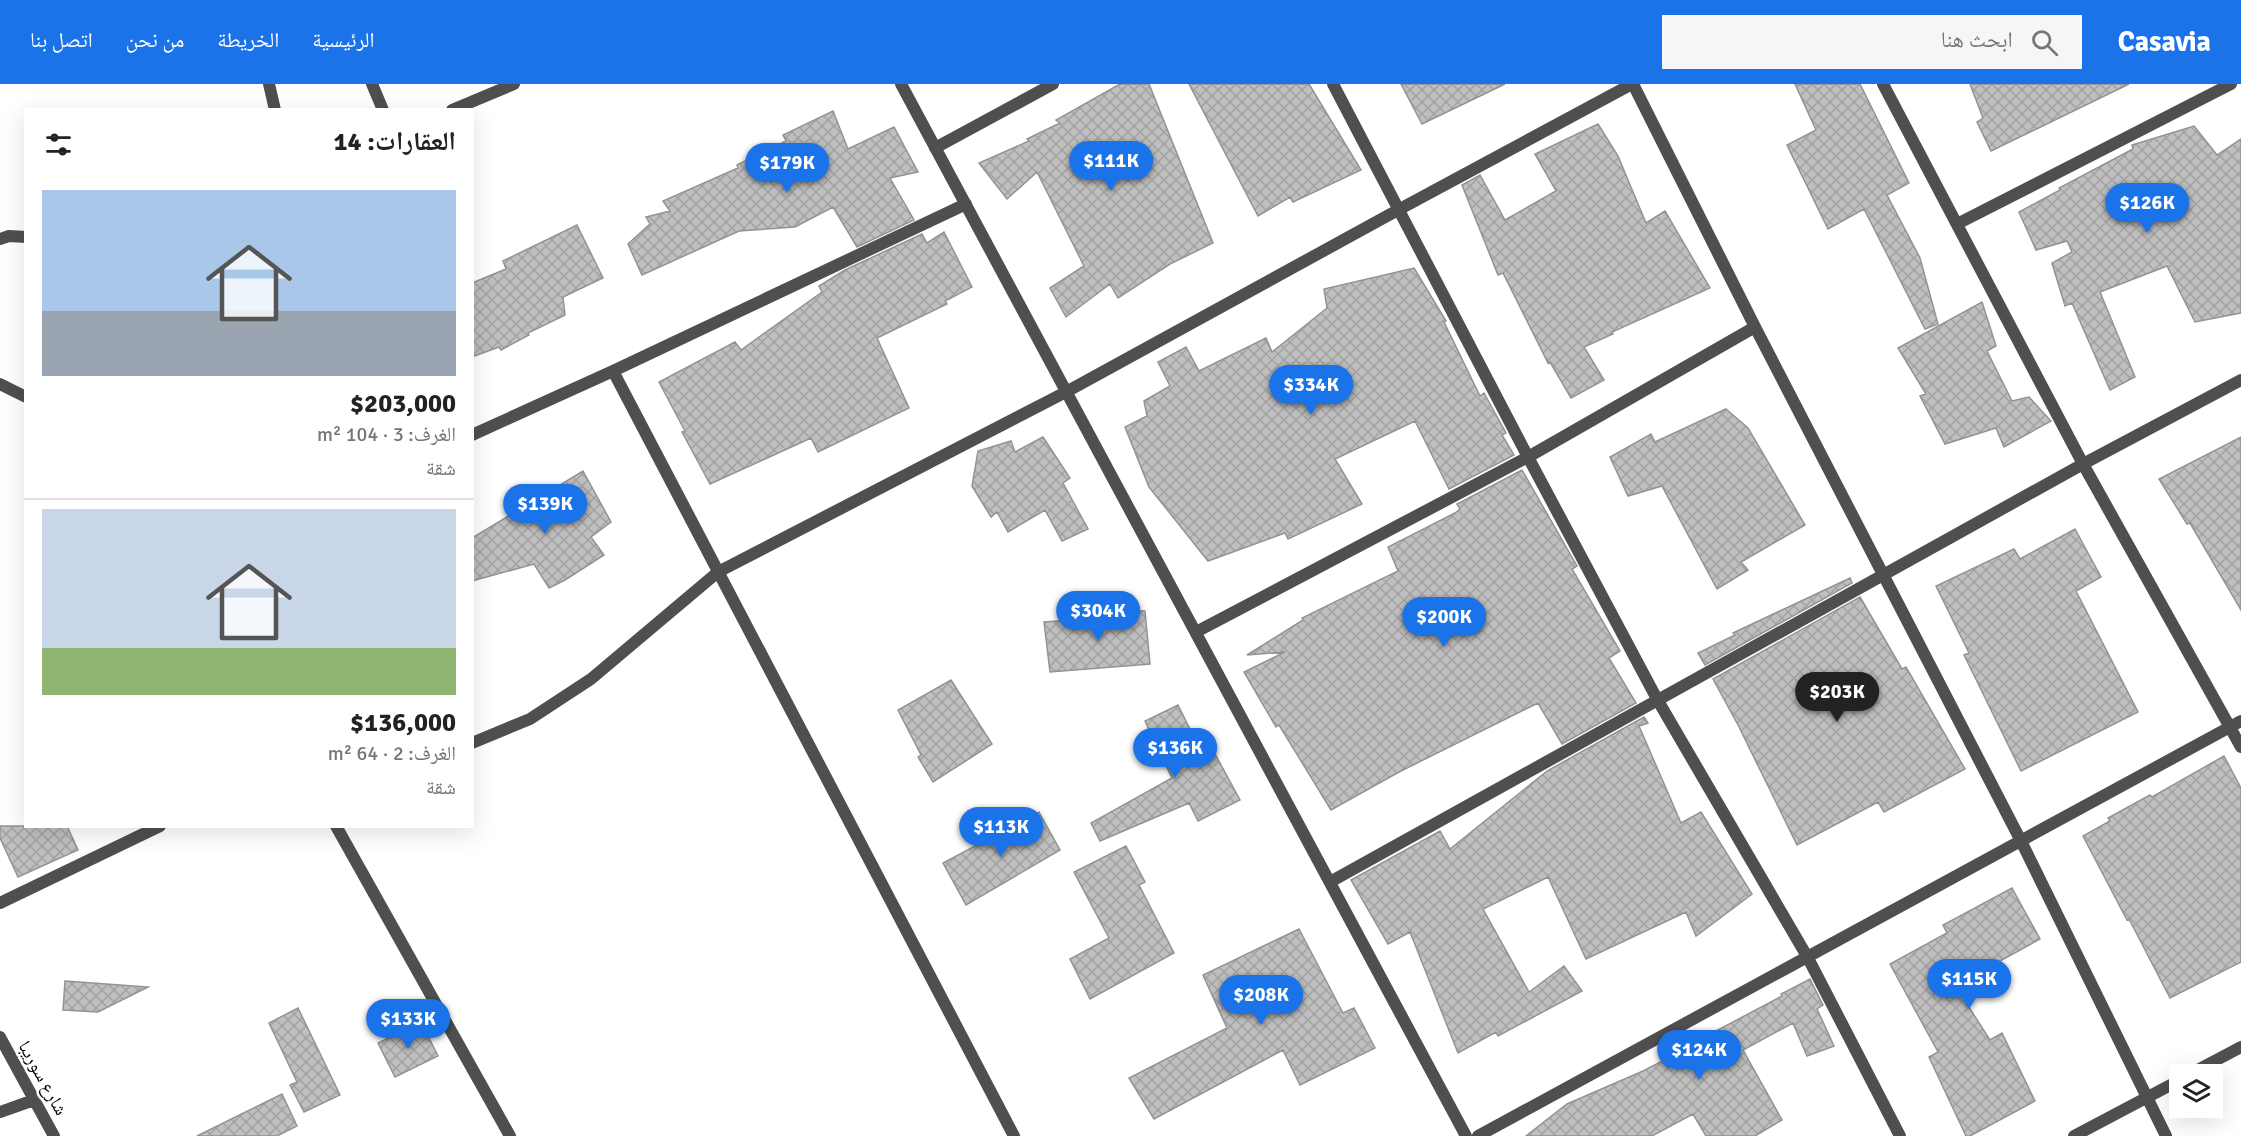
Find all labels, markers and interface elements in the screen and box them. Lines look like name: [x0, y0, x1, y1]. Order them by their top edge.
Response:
search box: [1662, 15, 2082, 69]
text: Casavia: [2118, 25, 2211, 59]
text: ابحث هنا: [1941, 26, 2013, 53]
icon: search: [2028, 26, 2061, 59]
text: اتصل بنا: [30, 27, 93, 53]
text: من نحن: [126, 27, 184, 53]
text: الخريطة: [217, 27, 279, 53]
text: الرئيسية: [312, 27, 374, 53]
text: العقارات: 14: [334, 126, 456, 158]
icon: filters: [42, 128, 75, 161]
pin: $111K: [1069, 141, 1153, 192]
pin: $179K: [745, 143, 829, 194]
text: $111K: [1083, 148, 1139, 173]
text: $179K: [759, 150, 815, 175]
pin: $126K: [2105, 183, 2189, 234]
text: $126K: [2119, 190, 2175, 215]
icon: home: [195, 229, 303, 337]
pin: $334K: [1269, 365, 1353, 416]
text: $334K: [1283, 372, 1339, 397]
text: $203,000: [350, 388, 456, 420]
text: الغرف: 3 · 104 m²: [317, 422, 456, 447]
text: شقة: [426, 456, 456, 481]
pin: $139K: [503, 484, 587, 535]
text: $139K: [517, 491, 573, 516]
icon: home: [195, 548, 303, 656]
pin: $304K: [1056, 591, 1140, 642]
pin: $200K: [1402, 597, 1486, 648]
text: $304K: [1070, 598, 1126, 623]
text: $200K: [1416, 604, 1472, 629]
pin: $203K: [1795, 672, 1879, 723]
text: $203K: [1809, 679, 1865, 704]
text: $136,000: [350, 707, 456, 739]
pin: $136K: [1133, 728, 1217, 779]
text: $136K: [1147, 735, 1203, 760]
text: الغرف: 2 · 64 m²: [328, 741, 456, 766]
text: شقة: [426, 775, 456, 800]
pin: $113K: [959, 807, 1043, 858]
text: $113K: [973, 814, 1029, 839]
pin: $115K: [1927, 959, 2011, 1010]
text: $115K: [1941, 966, 1997, 991]
pin: $208K: [1219, 975, 1303, 1026]
text: $208K: [1233, 982, 1289, 1007]
pin: $133K: [366, 999, 450, 1050]
text: $133K: [380, 1006, 436, 1031]
pin: $124K: [1657, 1030, 1741, 1081]
street label: شارع سوريبا: [14, 1037, 72, 1119]
text: $124K: [1671, 1037, 1727, 1062]
map controls: [2169, 1064, 2223, 1118]
button: layers: [2169, 1064, 2223, 1118]

